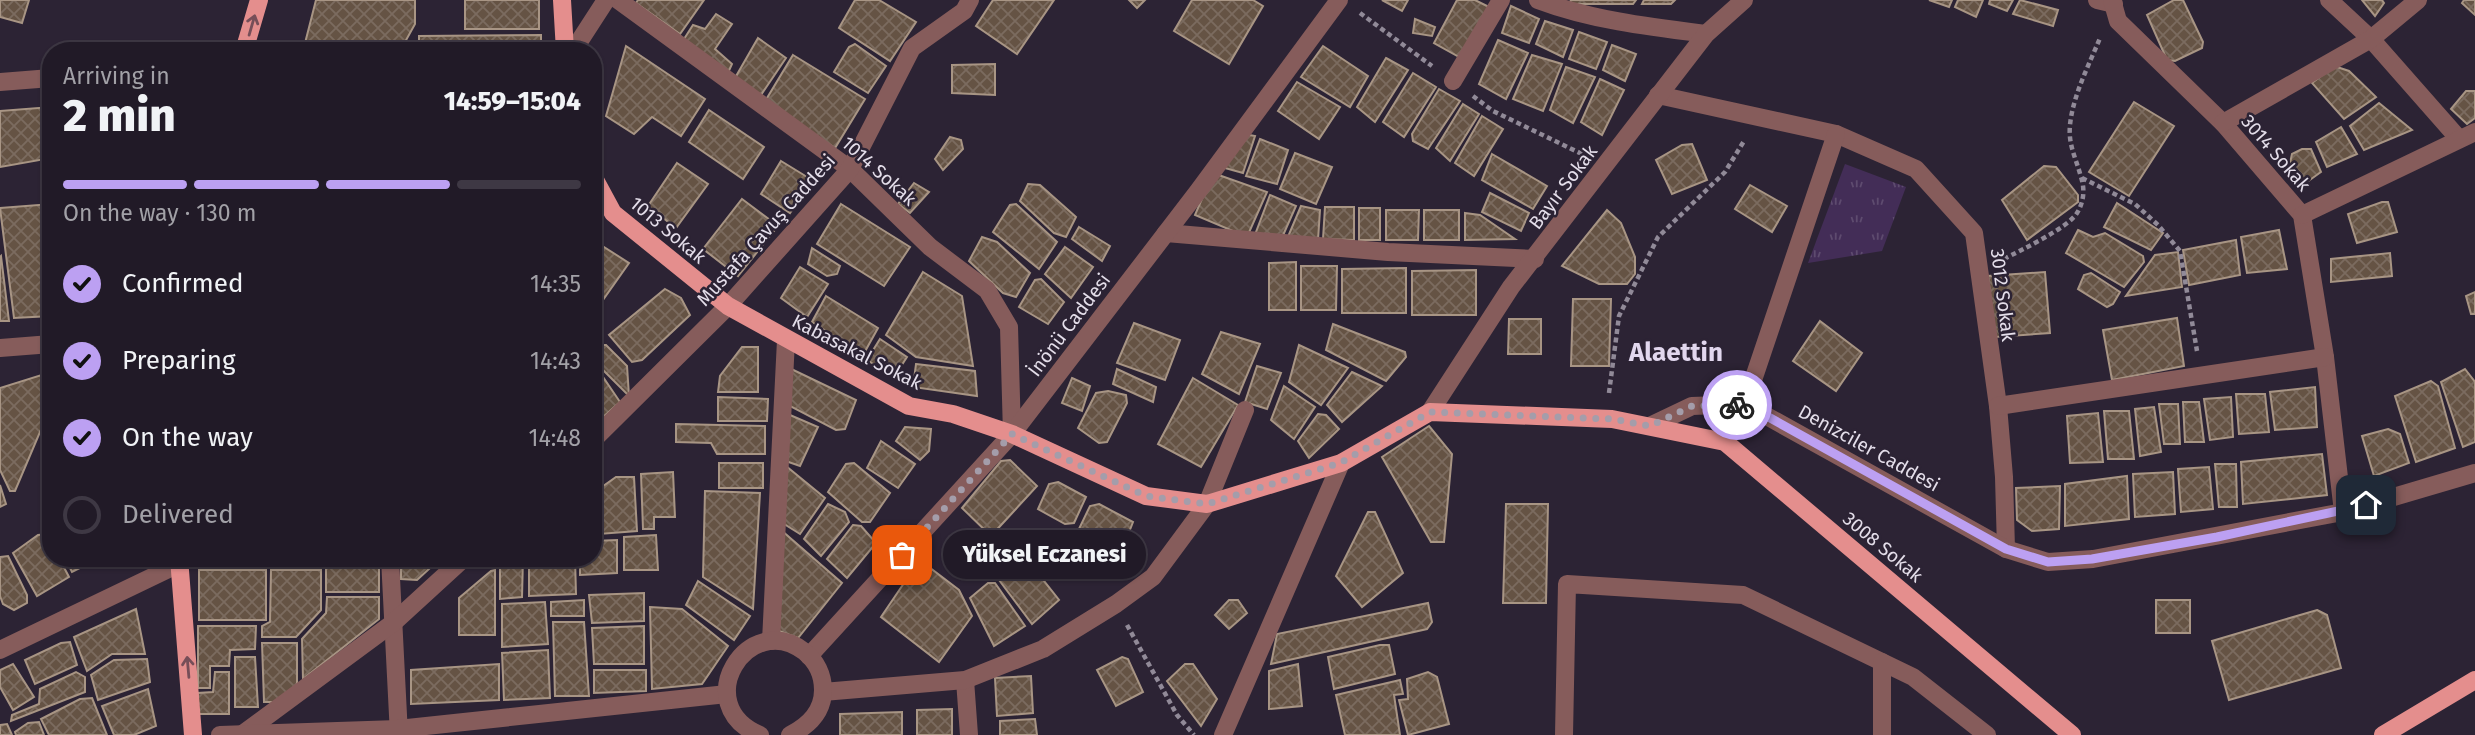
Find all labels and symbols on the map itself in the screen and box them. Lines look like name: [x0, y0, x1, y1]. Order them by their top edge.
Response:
one-way arrow: [246, 15, 259, 37]
street label: 3014 Sokak: [2237, 110, 2316, 196]
street label: 1014 Sokak: [837, 131, 921, 211]
street label: Bayır Sokak: [1524, 140, 1602, 234]
street label: Mustafa Çavuş Caddesi: [692, 149, 840, 311]
street label: 1013 Sokak: [625, 192, 711, 269]
street label: 3012 Sokak: [1986, 247, 2020, 343]
street label: İnönü Caddesi: [1023, 269, 1115, 381]
street label: Kabasakal Sokak: [788, 309, 926, 395]
district label: Alaettin: [1628, 337, 1723, 368]
courier: [1702, 370, 1772, 440]
street label: Denizciler Caddesi: [1794, 400, 1944, 496]
pin: [2336, 475, 2396, 535]
street label: 3008 Sokak: [1838, 507, 1928, 587]
pin: [872, 525, 932, 585]
callout: Yüksel Eczanesi: [944, 530, 1147, 580]
one-way arrow: [181, 656, 194, 679]

